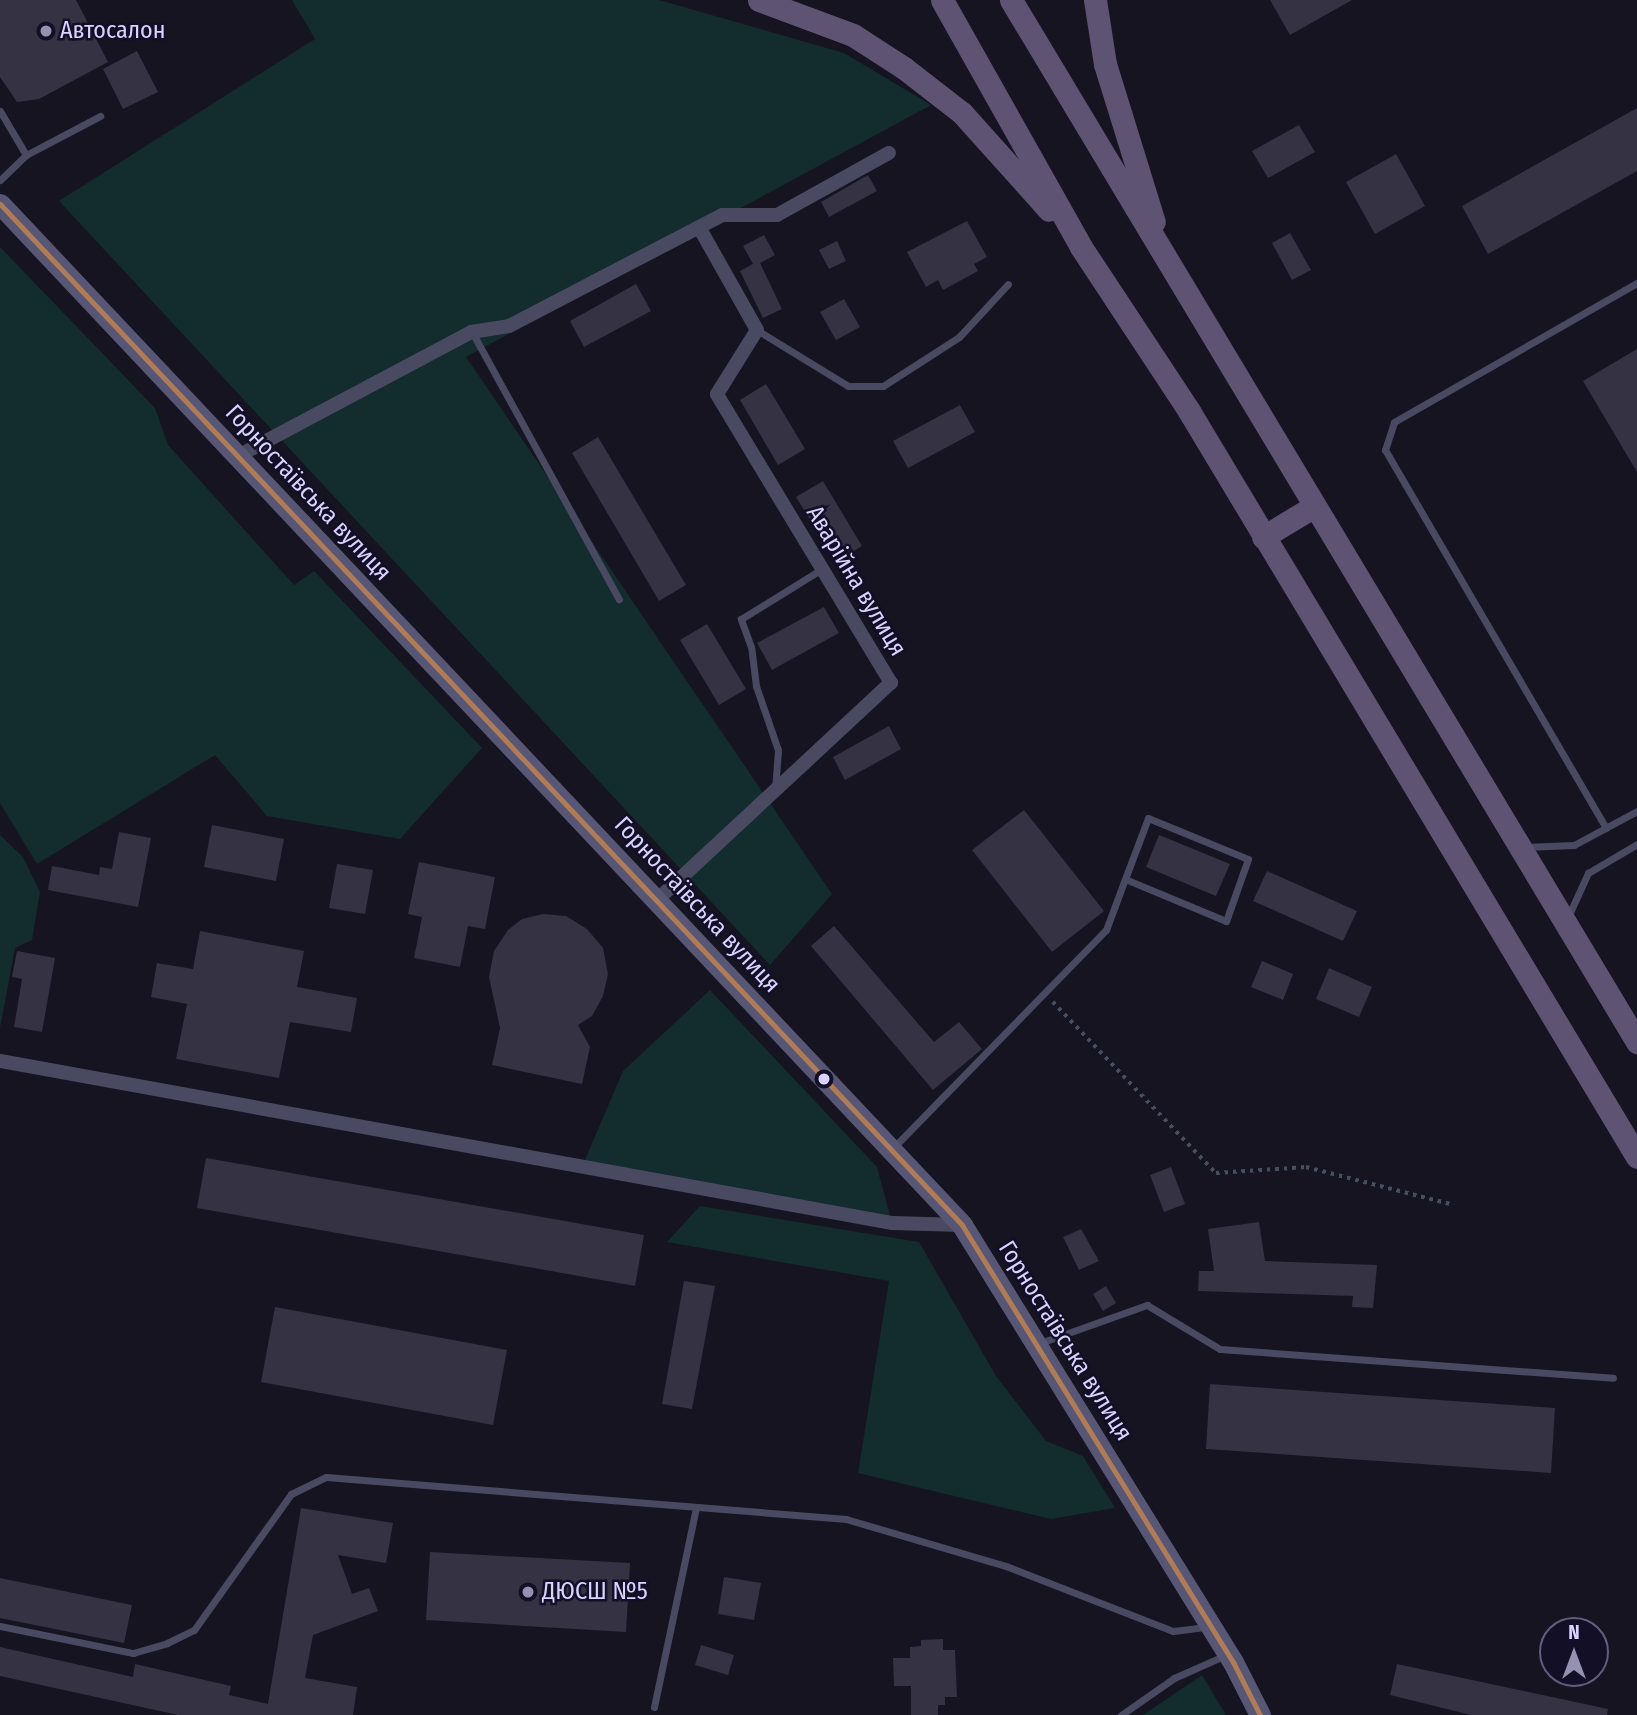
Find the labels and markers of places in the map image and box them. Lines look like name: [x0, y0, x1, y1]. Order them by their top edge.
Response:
place label: Автосалон: [60, 17, 166, 45]
marker: Автосалон: [38, 23, 54, 39]
unlabelled marker: [817, 1072, 831, 1086]
place label: ДЮСШ №5: [542, 1578, 648, 1606]
marker: ДЮСШ №5: [520, 1584, 536, 1600]

